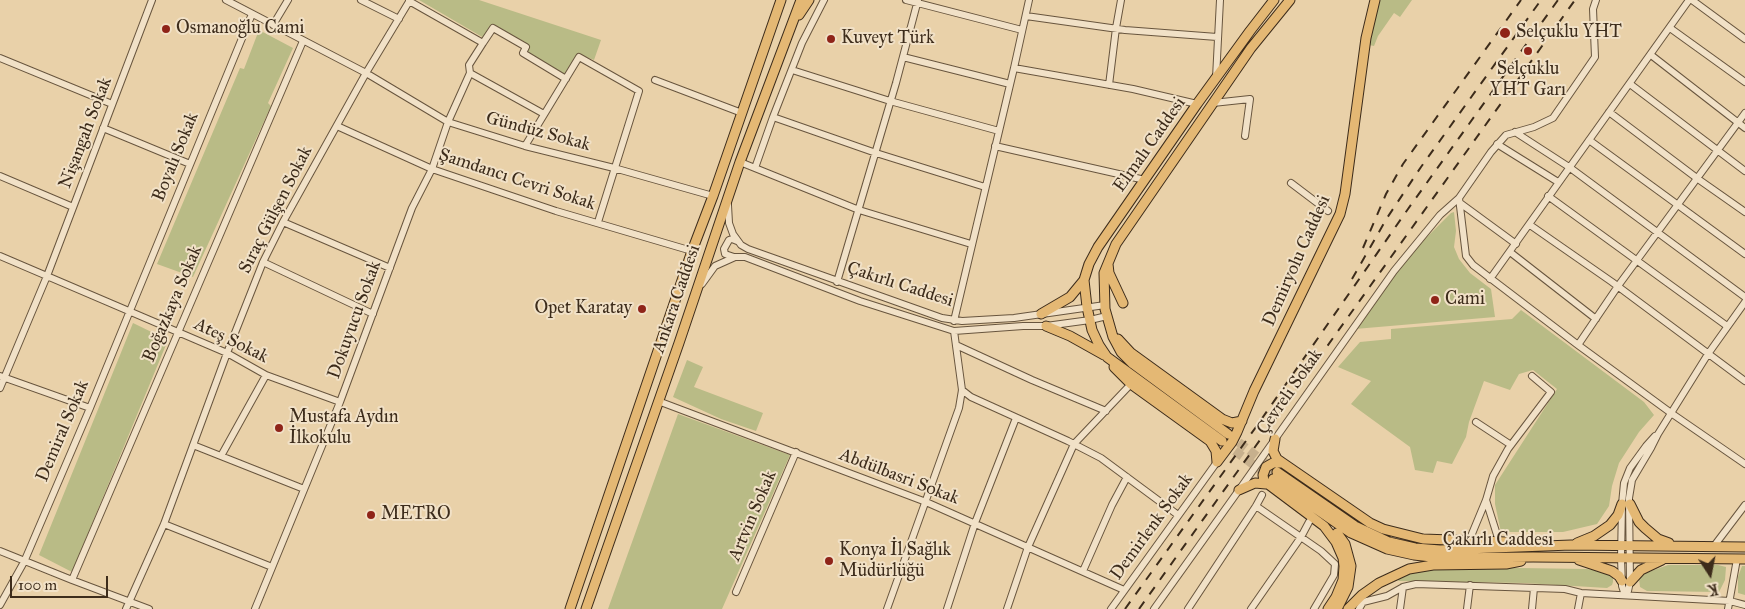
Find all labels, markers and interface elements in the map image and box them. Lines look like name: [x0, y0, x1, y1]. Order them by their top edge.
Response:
place label: Osmanoğlu Cami: [176, 18, 305, 40]
place label: Selçuklu YHT: [1516, 22, 1622, 44]
marker: Osmanoğlu Cami: [160, 23, 172, 35]
marker: Selçuklu YHT: [1498, 26, 1512, 40]
place label: Kuveyt Türk: [841, 28, 934, 50]
marker: Kuveyt Türk: [825, 33, 837, 45]
marker: Selçuklu YHT Garı: [1522, 45, 1534, 57]
place label: Selçuklu YHT Garı: [1490, 59, 1566, 102]
street label: Nişangah Sokak: [55, 74, 117, 192]
street label: Elmalı Caddesi: [1109, 93, 1191, 197]
street label: Gündüz Sokak: [483, 108, 593, 156]
street label: Boyalı Sokak: [148, 109, 204, 205]
street label: Sıraç Gülşen Sokak: [235, 143, 317, 277]
street label: Şamdancı Cevri Sokak: [436, 144, 598, 216]
street label: Demiryolu Caddesi: [1258, 192, 1336, 330]
street label: Boğazkaya Sokak: [139, 242, 207, 366]
street label: Ankara Caddesi: [648, 242, 706, 356]
street label: Dokuyucu Sokak: [324, 258, 386, 382]
street label: Çakırlı Caddesi: [844, 258, 956, 312]
place label: Cami: [1445, 289, 1485, 311]
marker: Cami: [1429, 294, 1441, 306]
place label: Opet Karatay: [535, 298, 632, 320]
marker: Opet Karatay: [636, 303, 648, 315]
street label: Ateş Sokak: [190, 314, 272, 368]
street label: Çevreli Sokak: [1252, 345, 1328, 439]
street label: Demiral Sokak: [32, 377, 94, 485]
place label: Mustafa Aydın İlkokulu: [289, 407, 399, 449]
marker: Mustafa Aydın İlkokulu: [273, 422, 285, 434]
street label: Abdülbasri Sokak: [836, 444, 962, 510]
street label: Artvin Sokak: [724, 467, 782, 565]
street label: Demirlenk Sokak: [1106, 469, 1198, 585]
place label: METRO: [381, 504, 451, 526]
marker: METRO: [365, 509, 377, 521]
street label: Çakırlı Caddesi: [1443, 530, 1553, 552]
place label: Konya İl Sağlık Müdürlüğü: [839, 540, 951, 582]
north arrow: [1685, 549, 1735, 599]
marker: Konya İl Sağlık Müdürlüğü: [823, 555, 835, 567]
scale bar: [12, 566, 110, 598]
text: 100 m: [18, 576, 57, 594]
text: K: [1706, 580, 1719, 599]

